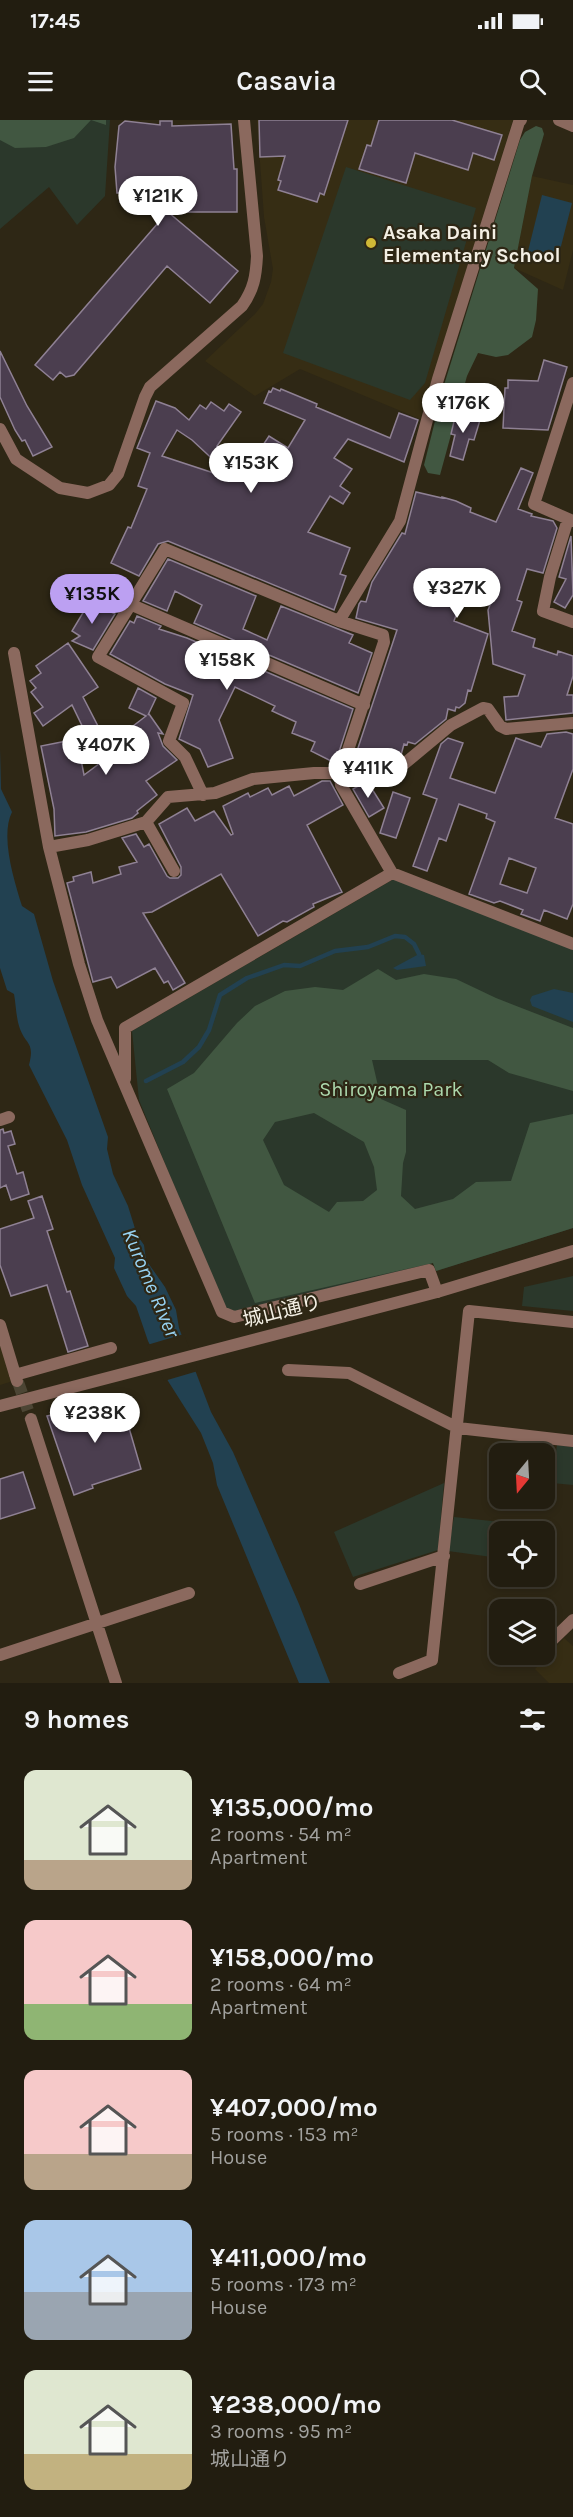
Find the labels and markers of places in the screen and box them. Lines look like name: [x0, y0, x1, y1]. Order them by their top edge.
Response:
pin: ¥121K: [116, 176, 200, 227]
place label: Asaka Daini Elementary School: [383, 221, 561, 267]
marker: Asaka Daini Elementary School: [364, 236, 378, 250]
pin: ¥176K: [421, 383, 505, 434]
pin: ¥153K: [209, 443, 293, 494]
pin: ¥327K: [415, 568, 499, 619]
pin: ¥135K: [50, 574, 134, 625]
pin: ¥158K: [185, 640, 269, 691]
pin: ¥407K: [64, 725, 148, 776]
pin: ¥411K: [326, 748, 410, 799]
pin: ¥238K: [53, 1393, 137, 1444]

